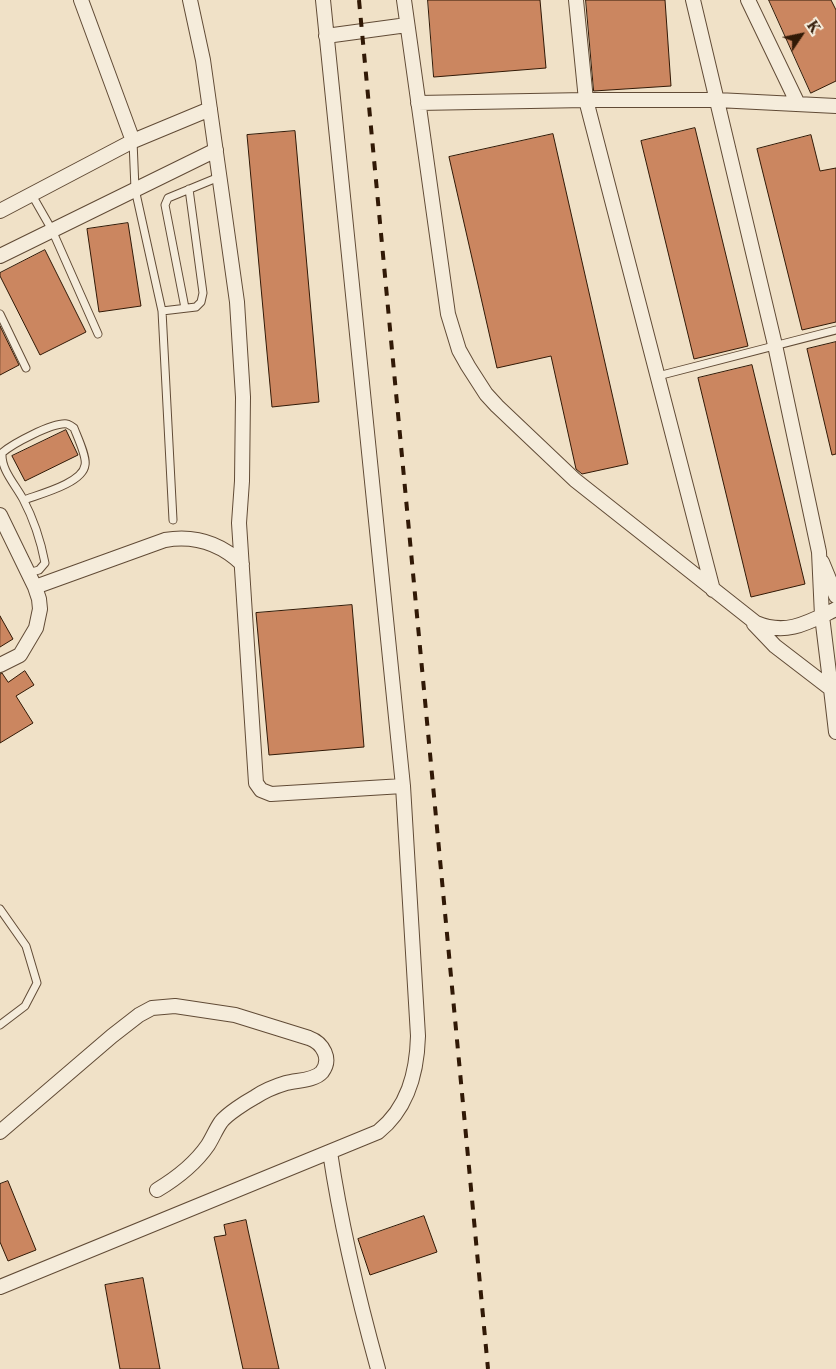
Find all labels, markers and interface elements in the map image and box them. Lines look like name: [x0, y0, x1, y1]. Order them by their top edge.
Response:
north arrow: [776, 10, 826, 60]
text: K: [803, 17, 824, 36]

